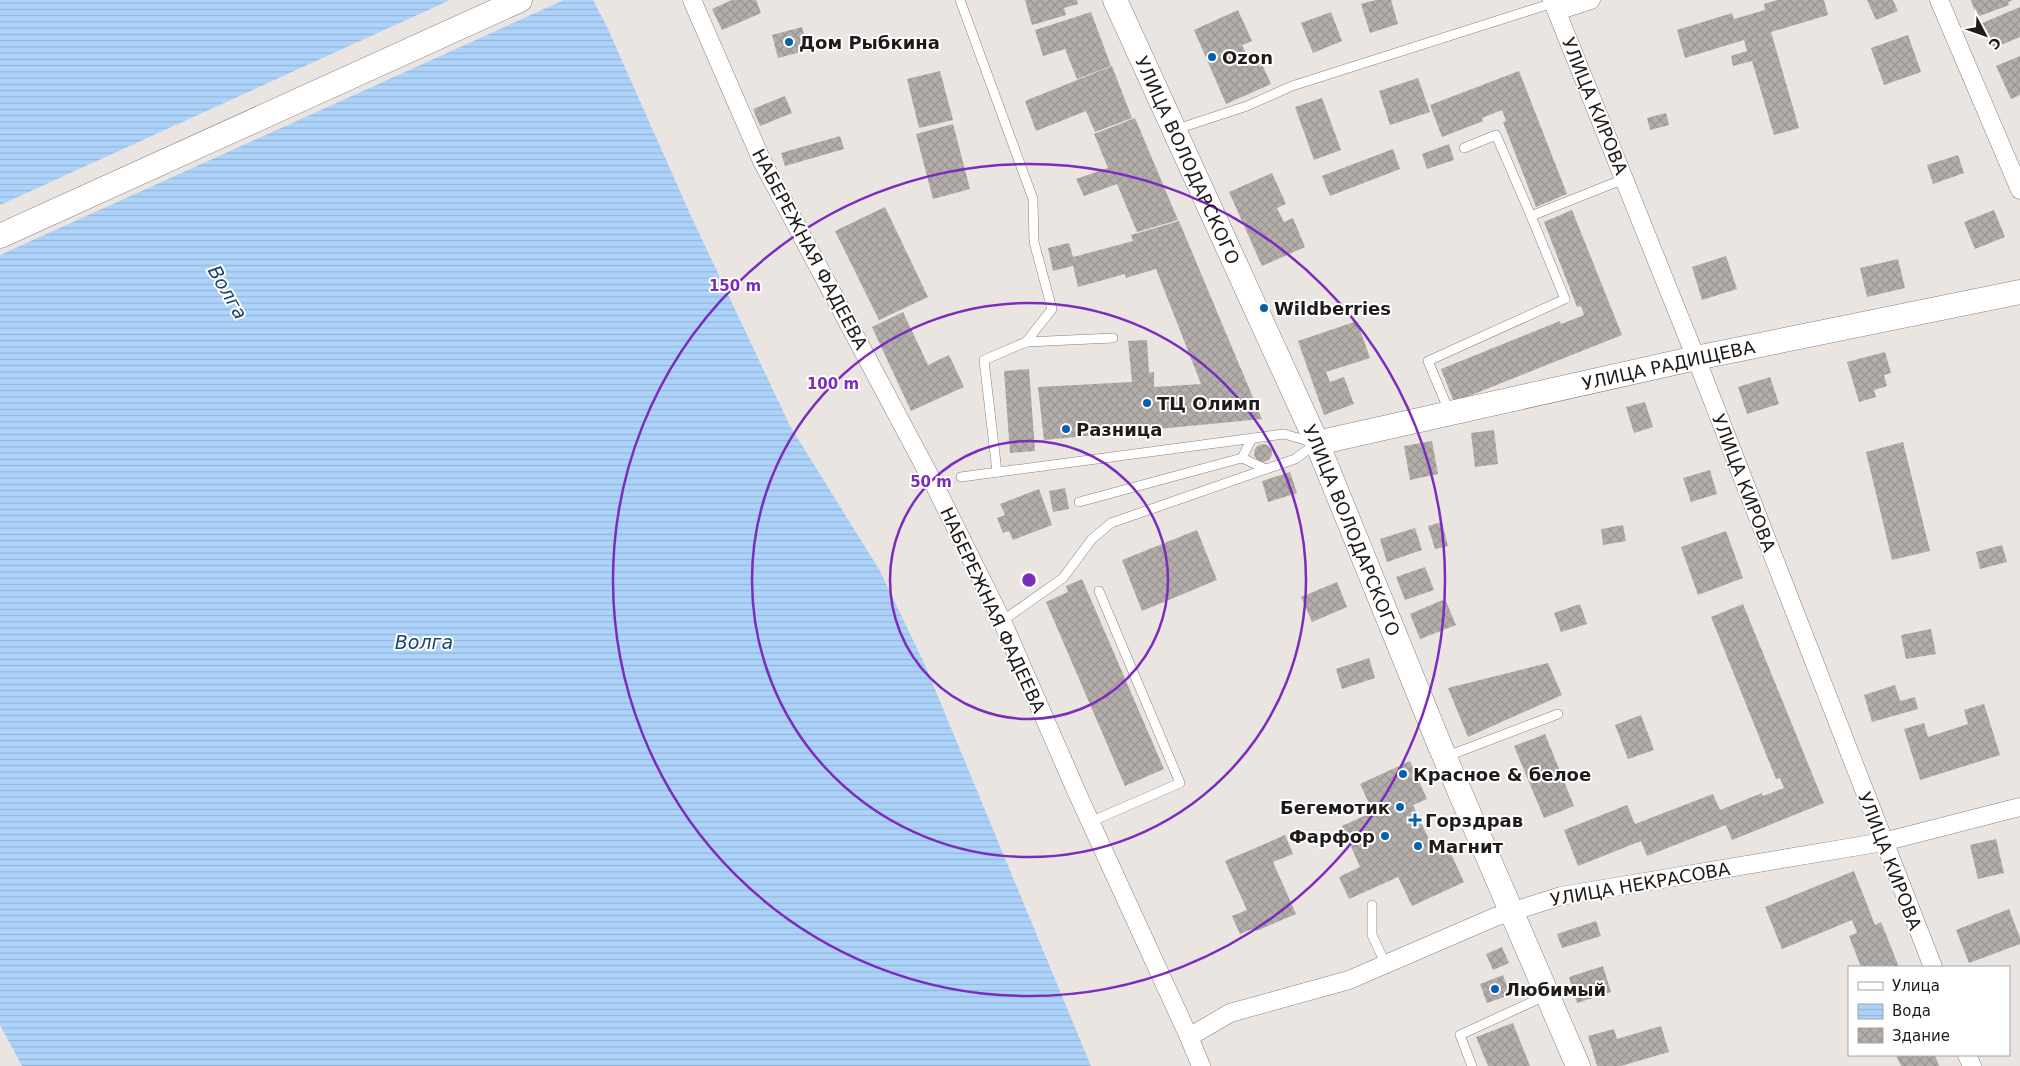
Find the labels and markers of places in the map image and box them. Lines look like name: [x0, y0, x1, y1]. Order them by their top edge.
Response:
place label: Дом Рыбкина: [799, 32, 940, 53]
marker: Дом Рыбкина: [783, 36, 795, 48]
place label: Ozon: [1222, 47, 1273, 68]
marker: Ozon: [1206, 51, 1218, 63]
place label: Wildberries: [1274, 298, 1391, 319]
marker: Wildberries: [1258, 302, 1270, 314]
place label: ТЦ Олимп: [1157, 393, 1261, 414]
marker: ТЦ Олимп: [1141, 397, 1153, 409]
place label: Разница: [1076, 419, 1162, 440]
marker: Разница: [1060, 423, 1072, 435]
centre of rings: [1020, 571, 1038, 589]
place label: Красное & белое: [1413, 764, 1591, 785]
marker: Красное & белое: [1397, 768, 1409, 780]
place label: Бегемотик: [1280, 797, 1390, 818]
marker: Бегемотик: [1394, 801, 1406, 813]
place label: Горздрав: [1425, 810, 1523, 831]
marker: Горздрав: [1409, 814, 1421, 826]
place label: Фарфор: [1289, 826, 1375, 847]
marker: Фарфор: [1379, 830, 1391, 842]
place label: Магнит: [1428, 836, 1504, 857]
marker: Магнит: [1412, 840, 1424, 852]
place label: Любимый: [1505, 979, 1606, 1000]
marker: Любимый: [1489, 983, 1501, 995]

